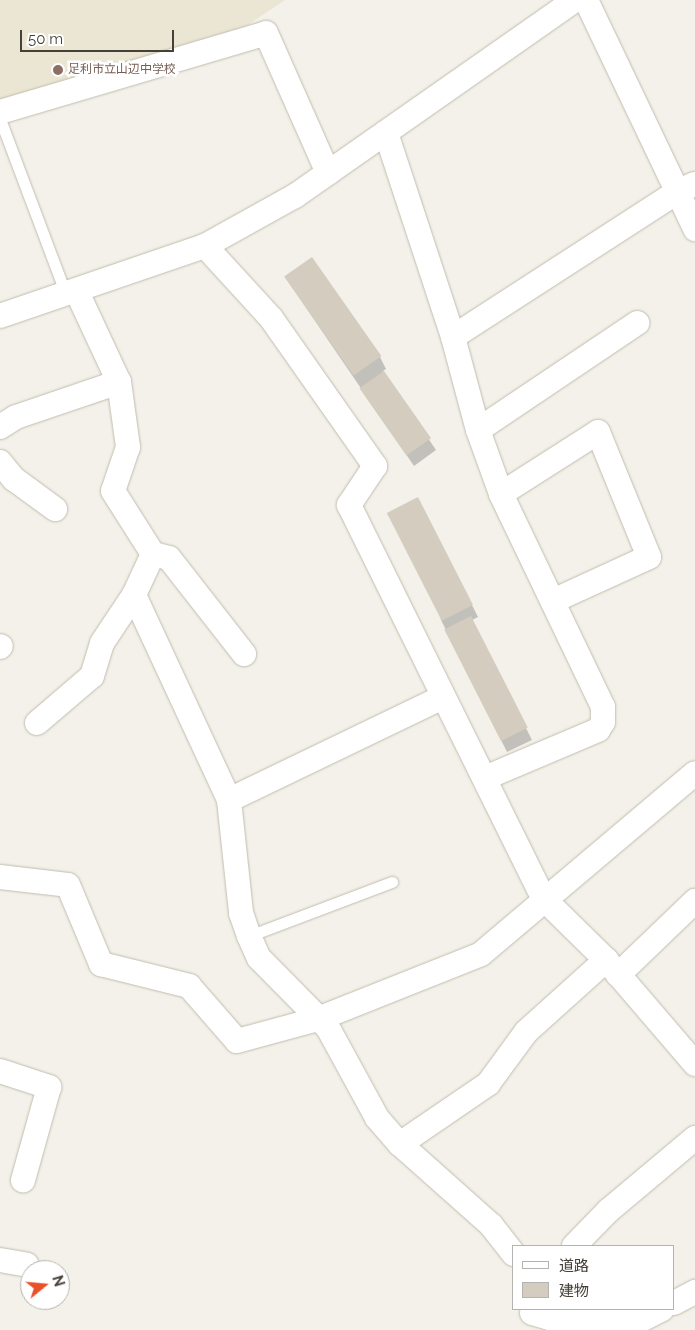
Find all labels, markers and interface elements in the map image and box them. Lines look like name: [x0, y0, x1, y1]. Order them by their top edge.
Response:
scale bar: [22, 20, 176, 52]
text: 50 m: [28, 30, 63, 48]
place label: 足利市立山辺中学校: [68, 63, 176, 77]
marker: 足利市立山辺中学校: [52, 64, 64, 76]
legend: [512, 1245, 675, 1310]
text: 道路: [559, 1257, 589, 1275]
north arrow: [20, 1260, 70, 1310]
text: N: [49, 1273, 68, 1288]
text: 建物: [559, 1282, 589, 1300]

